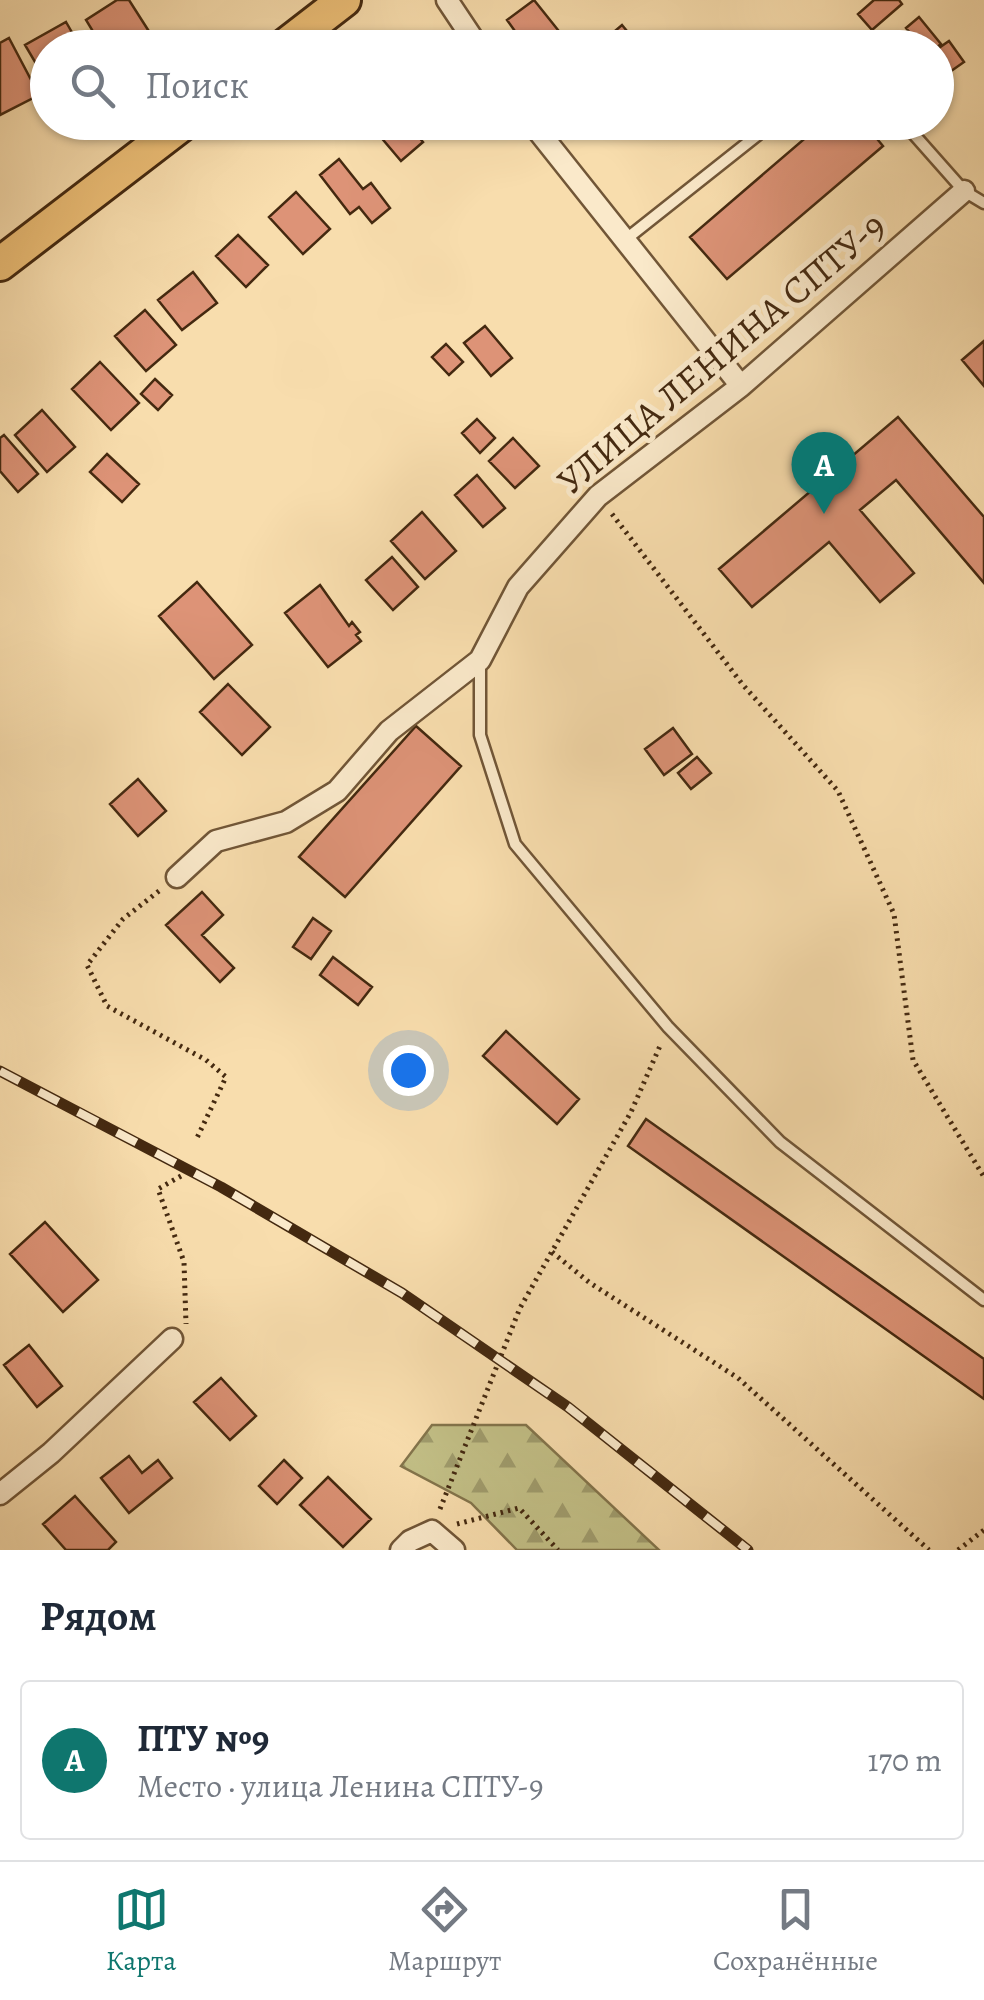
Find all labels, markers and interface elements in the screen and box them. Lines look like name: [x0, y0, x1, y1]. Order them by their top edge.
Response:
search box: [30, 30, 954, 140]
icon: search: [65, 58, 120, 113]
text: Поиск: [145, 59, 249, 111]
street label: УЛИЦА ЛЕНИНА СПТУ-9: [546, 200, 896, 506]
pin: A: [792, 432, 856, 514]
your location: [383, 1045, 434, 1096]
text: Рядом: [40, 1587, 157, 1644]
text: ПТУ №9: [137, 1712, 269, 1764]
text: A: [64, 1738, 85, 1782]
text: 170 m: [868, 1738, 942, 1782]
text: Место · улица Ленина СПТУ-9: [137, 1764, 543, 1808]
tab: Карта: [106, 1882, 176, 1980]
tab: Маршрут: [388, 1882, 501, 1980]
tab: Сохранённые: [713, 1882, 878, 1980]

